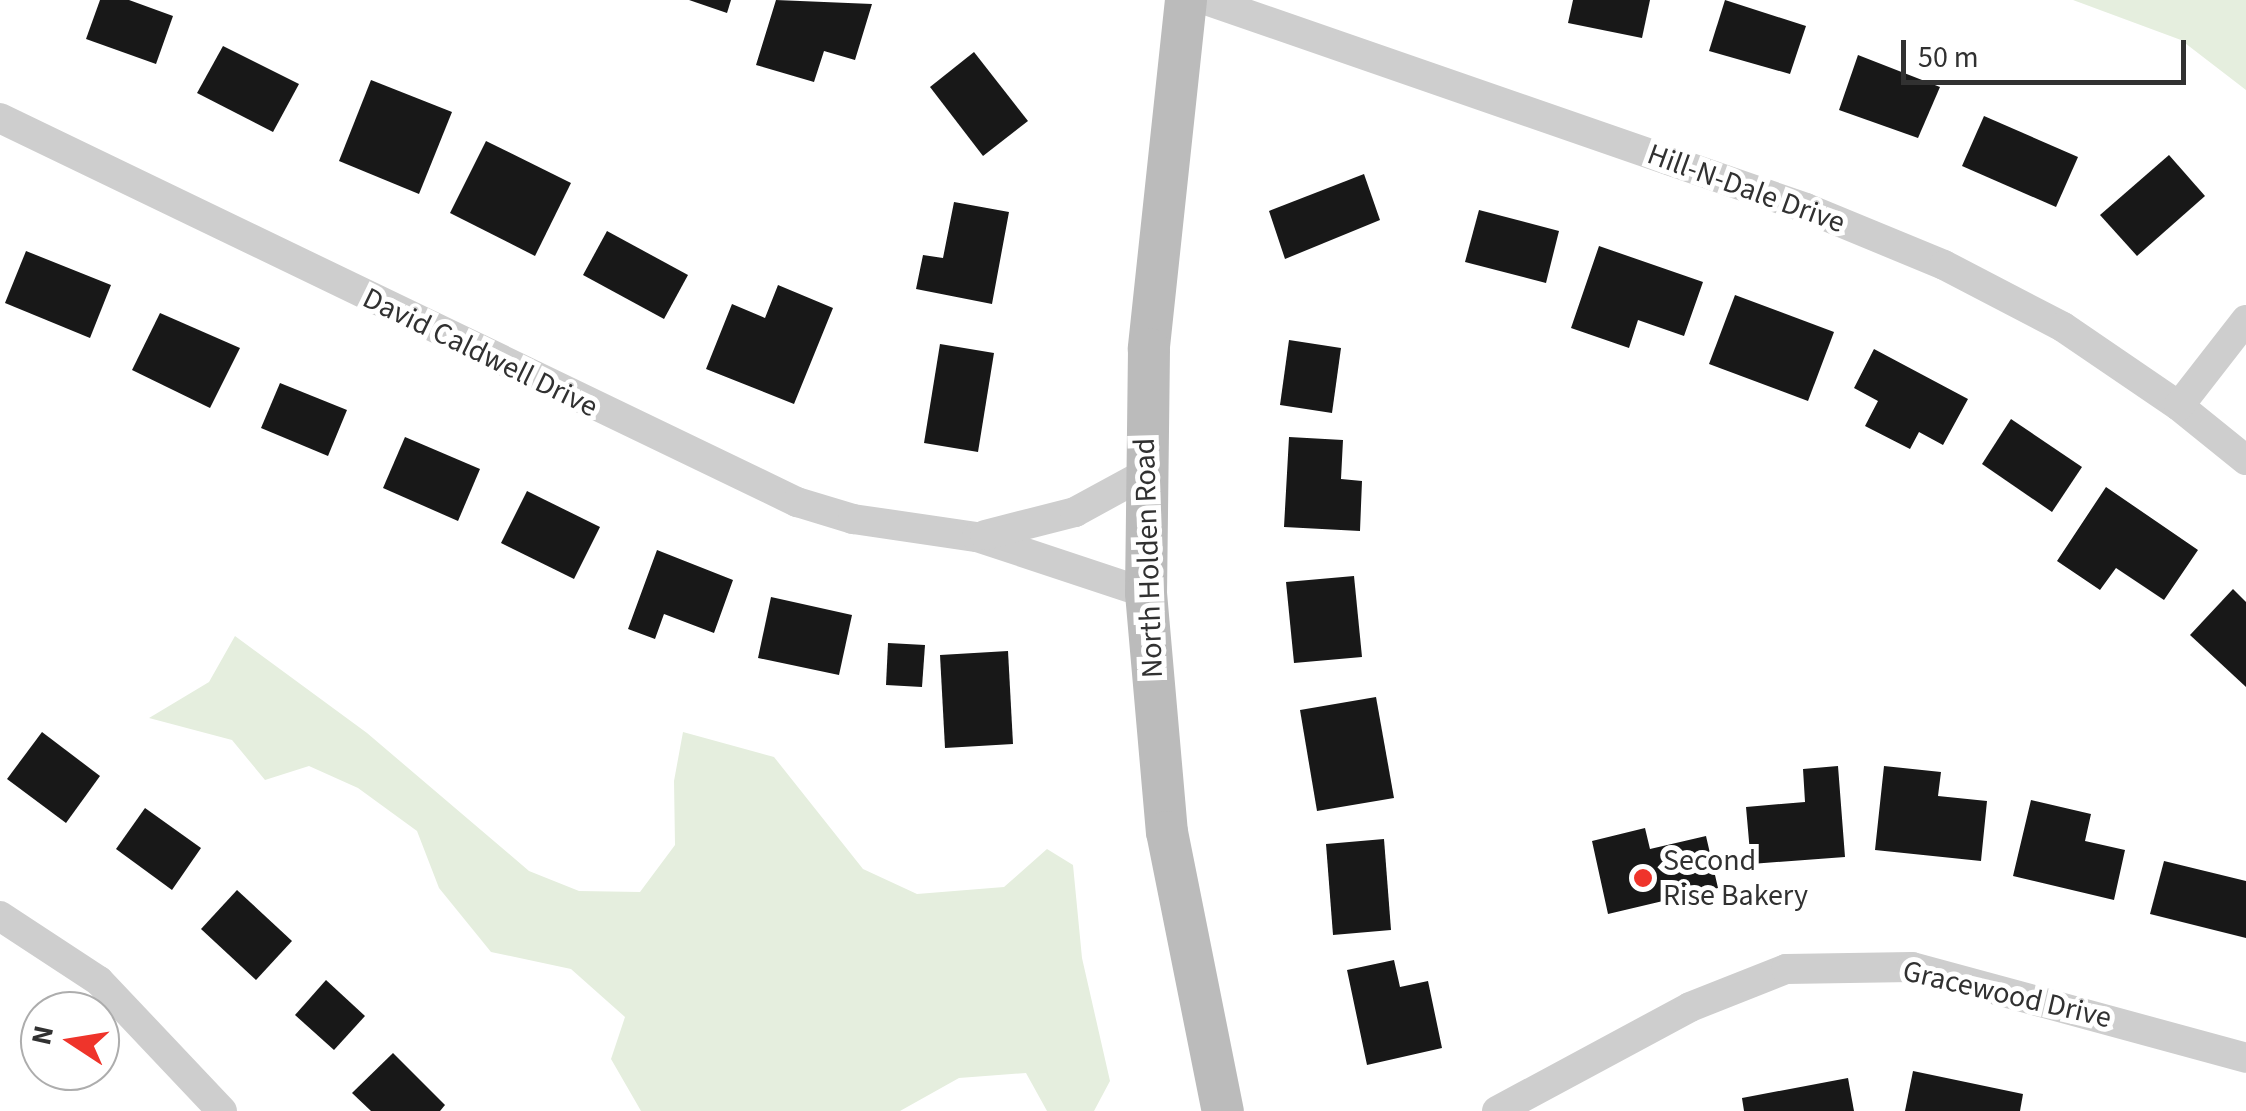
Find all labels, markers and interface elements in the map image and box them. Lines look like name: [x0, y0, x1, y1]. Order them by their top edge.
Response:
scale bar: [1906, 20, 2191, 82]
text: 50 m: [1918, 36, 1979, 79]
street label: Hill-N-Dale Drive: [1642, 137, 1850, 241]
street label: David Caldwell Drive: [357, 281, 603, 425]
street label: North Holden Road: [1127, 437, 1171, 679]
place label: Second Rise Bakery: [1663, 843, 1808, 914]
marker: Second Rise Bakery: [1632, 867, 1654, 889]
street label: Gracewood Drive: [1899, 953, 2115, 1037]
north arrow: [20, 991, 120, 1091]
text: N: [21, 1022, 64, 1048]

